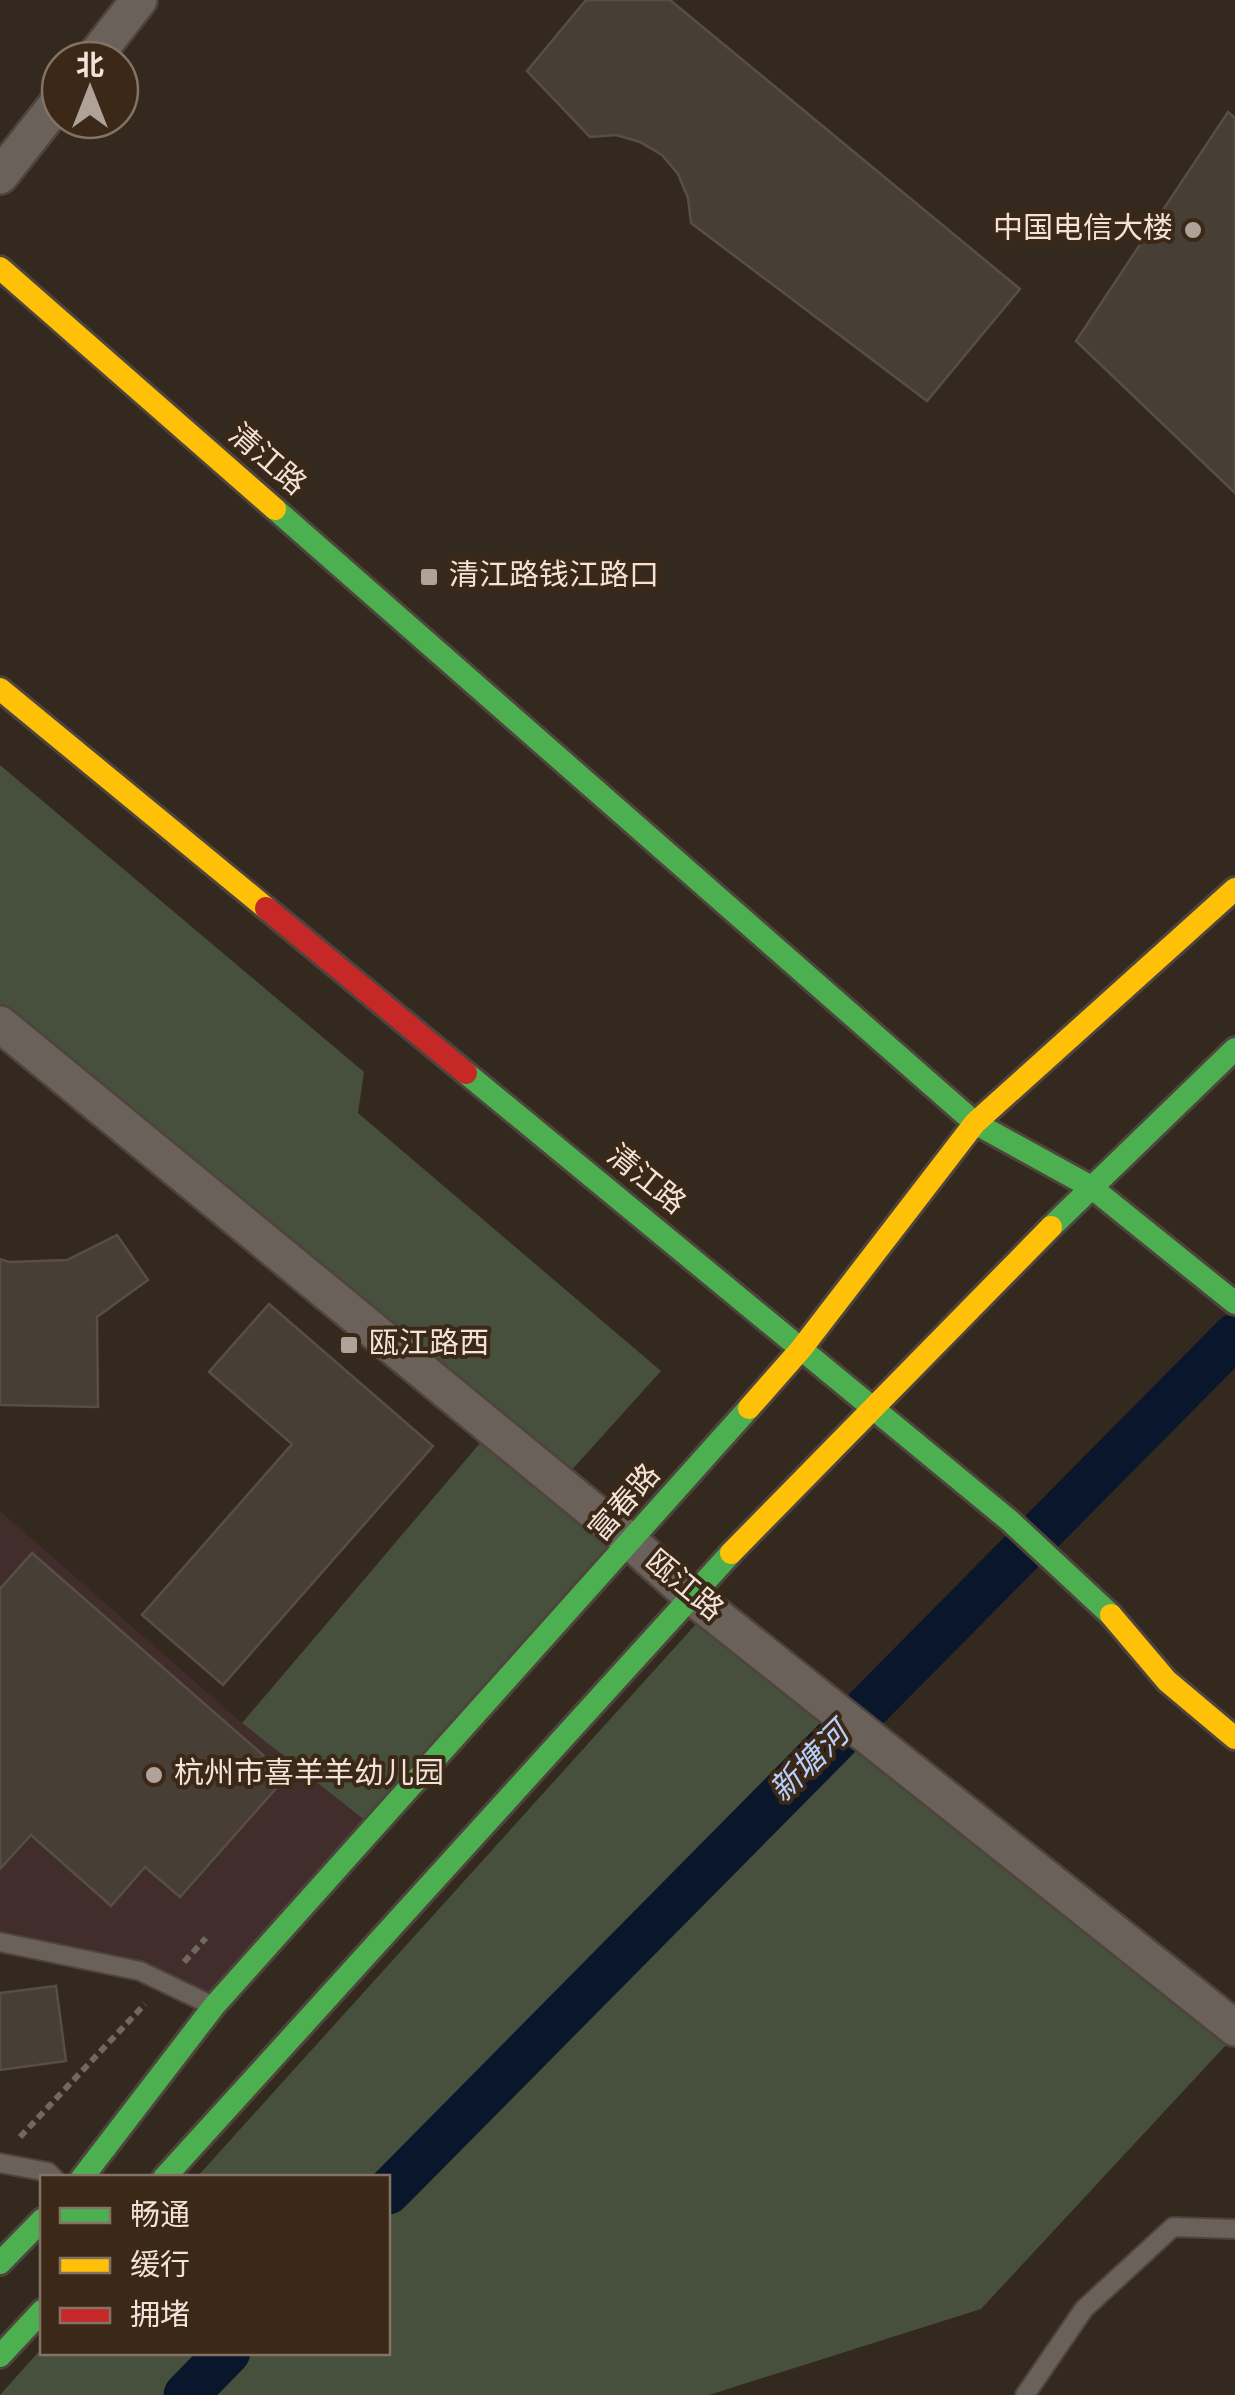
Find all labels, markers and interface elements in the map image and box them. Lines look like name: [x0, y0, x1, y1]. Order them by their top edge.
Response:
north arrow: [40, 40, 140, 140]
text: 北: [76, 50, 104, 86]
place label: 中国电信大楼: [993, 212, 1173, 249]
marker: 中国电信大楼: [1182, 219, 1204, 241]
street label: 清江路: [220, 418, 312, 504]
place label: 清江路钱江路口: [449, 559, 659, 596]
marker: 清江路钱江路口: [418, 566, 440, 588]
street label: 清江路: [598, 1138, 692, 1224]
place label: 瓯江路西: [369, 1327, 489, 1364]
marker: 瓯江路西: [338, 1334, 360, 1356]
street label: 富春路: [583, 1458, 669, 1550]
street label: 瓯江路: [637, 1544, 729, 1630]
water label: 新塘河: [763, 1712, 863, 1812]
place label: 杭州市喜羊羊幼儿园: [174, 1757, 444, 1794]
marker: 杭州市喜羊羊幼儿园: [143, 1764, 165, 1786]
legend: [40, 2175, 390, 2355]
text: 畅通: [130, 2199, 190, 2236]
text: 缓行: [130, 2249, 190, 2286]
text: 拥堵: [130, 2299, 190, 2336]

